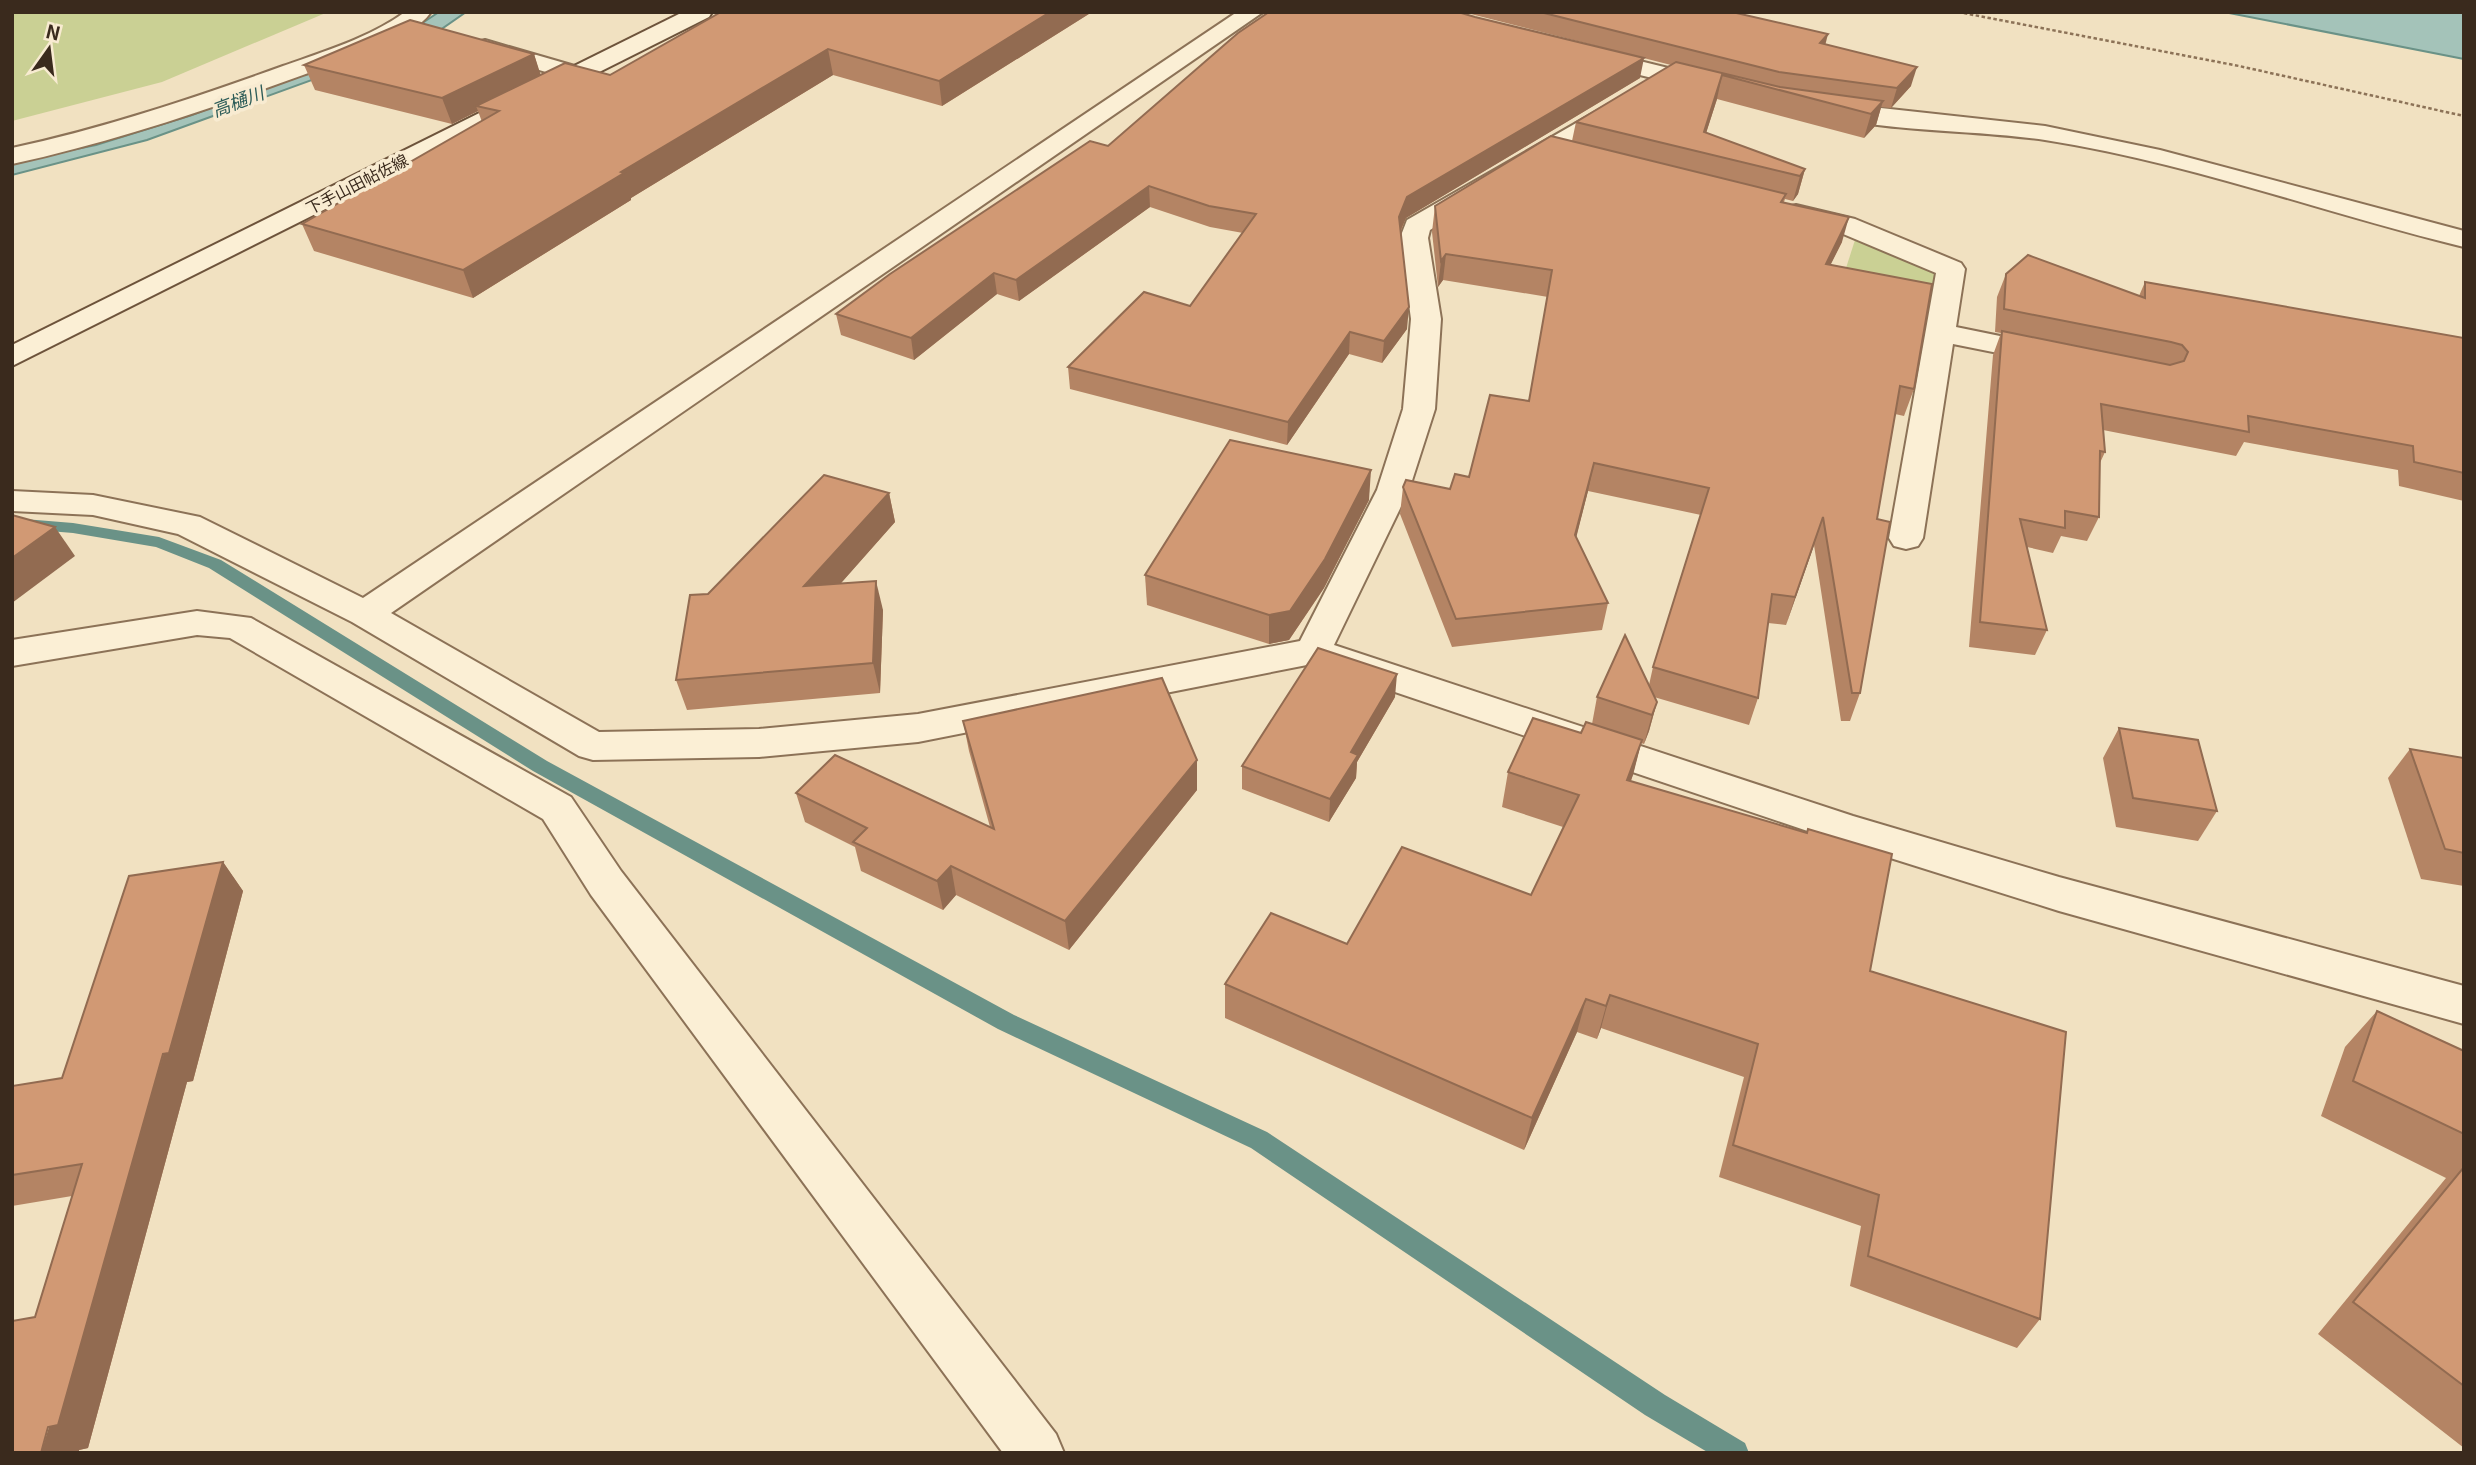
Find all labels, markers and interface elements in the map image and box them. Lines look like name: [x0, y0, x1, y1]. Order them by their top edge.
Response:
north arrow: [14, 14, 84, 84]
text: N: [43, 16, 64, 46]
water label: 高樋川: [207, 78, 269, 122]
street label: 下手山田帖佐線: [301, 147, 412, 219]

